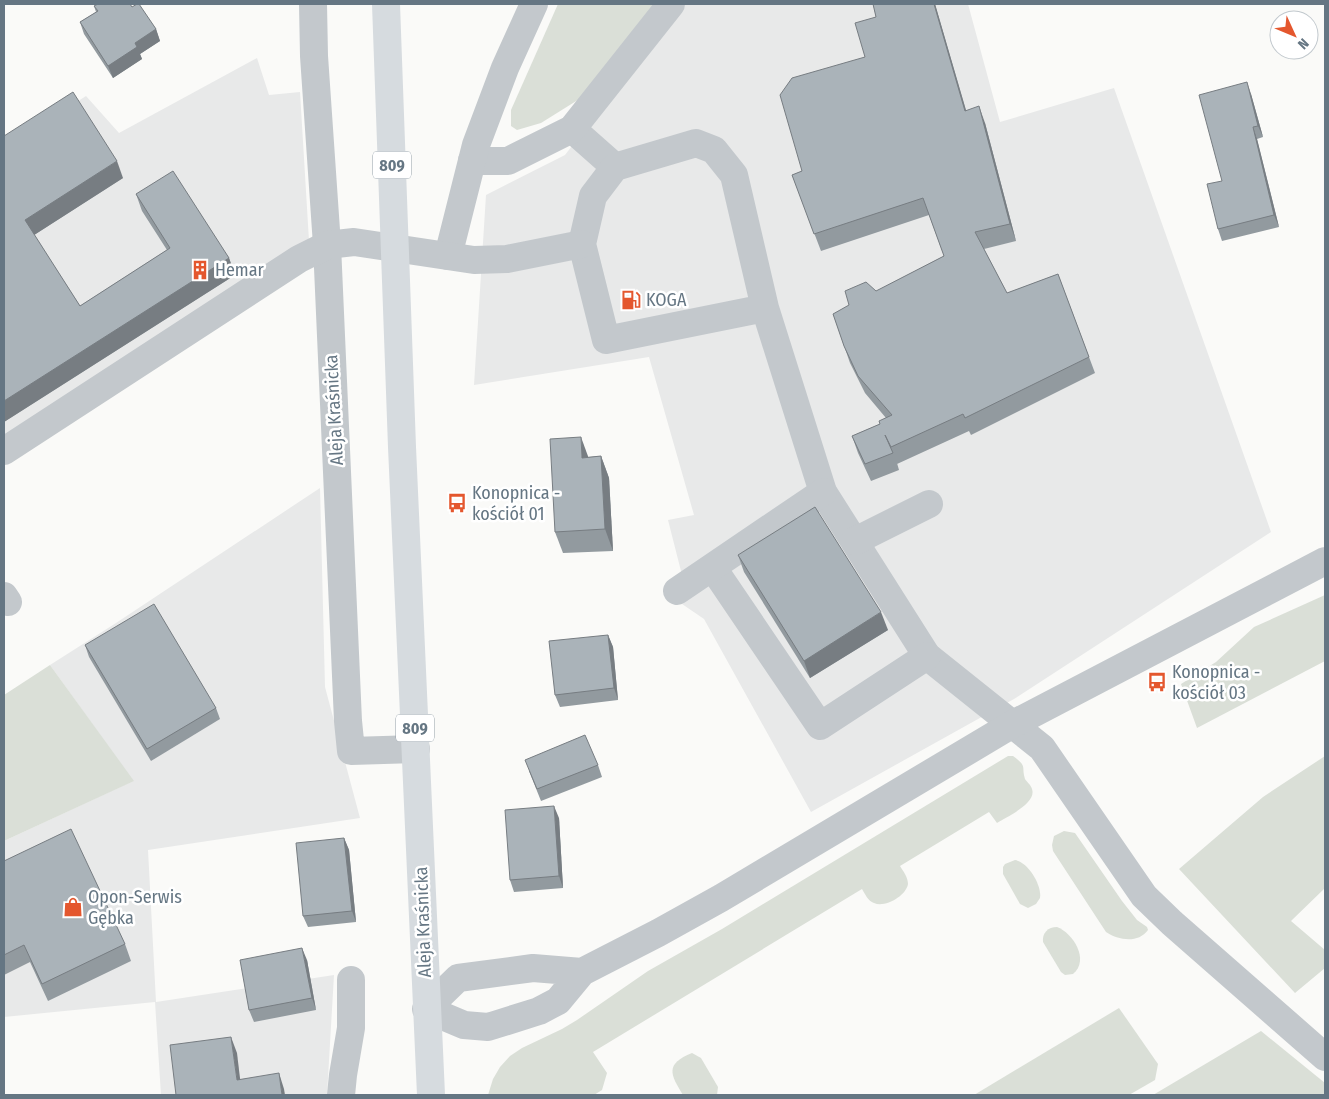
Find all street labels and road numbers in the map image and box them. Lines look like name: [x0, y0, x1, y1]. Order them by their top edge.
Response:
road number: 809: [373, 152, 411, 178]
street label: Aleja Kraśnicka: [320, 354, 348, 466]
road number: 809: [396, 714, 434, 741]
street label: Aleja Kraśnicka: [410, 866, 436, 978]

